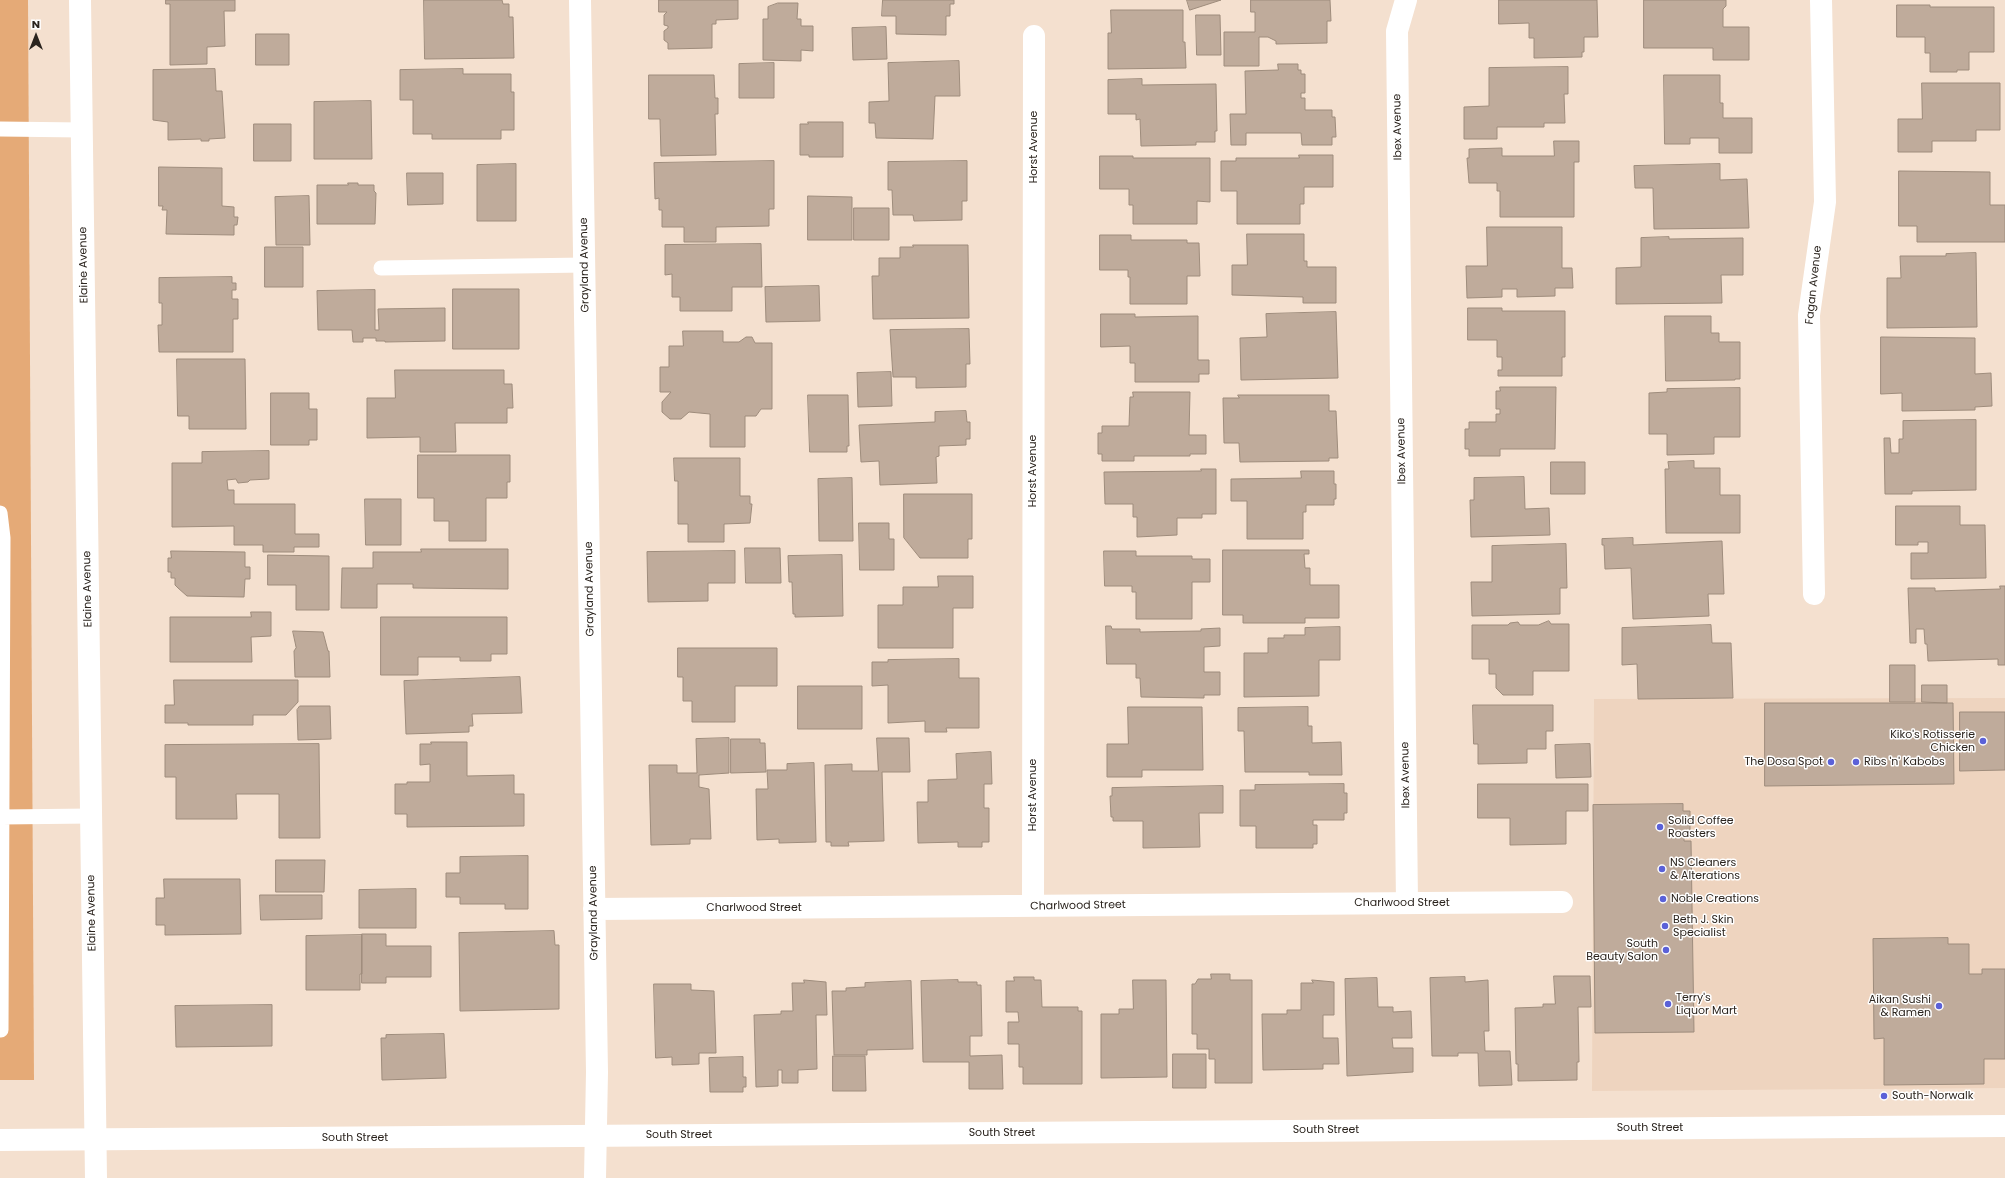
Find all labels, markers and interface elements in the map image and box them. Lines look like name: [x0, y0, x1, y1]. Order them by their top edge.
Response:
north arrow: [16, 16, 56, 56]
text: N: [32, 16, 40, 32]
street label: Ibex Avenue: [1391, 94, 1405, 160]
street label: Horst Avenue: [1027, 111, 1041, 183]
street label: Grayland Avenue: [578, 217, 592, 313]
street label: Elaine Avenue: [77, 227, 91, 303]
street label: Fagan Avenue: [1803, 245, 1825, 325]
street label: Ibex Avenue: [1395, 418, 1409, 484]
street label: Horst Avenue: [1026, 435, 1040, 507]
street label: Grayland Avenue: [583, 541, 597, 637]
street label: Elaine Avenue: [81, 551, 95, 627]
place label: Kiko's Rotisserie Chicken: [1890, 728, 1975, 754]
marker: Kiko's Rotisserie Chicken: [1978, 736, 1988, 746]
street label: Ibex Avenue: [1399, 742, 1413, 808]
place label: The Dosa Spot: [1744, 755, 1823, 769]
place label: Ribs 'n' Kabobs: [1864, 755, 1945, 769]
marker: The Dosa Spot: [1826, 757, 1836, 767]
marker: Ribs 'n' Kabobs: [1851, 757, 1861, 767]
street label: Horst Avenue: [1026, 759, 1040, 831]
place label: Solid Coffee Roasters: [1668, 814, 1734, 840]
marker: Solid Coffee Roasters: [1655, 822, 1665, 832]
place label: NS Cleaners & Alterations: [1670, 856, 1740, 882]
marker: NS Cleaners & Alterations: [1657, 864, 1667, 874]
street label: Grayland Avenue: [587, 865, 601, 961]
street label: Elaine Avenue: [85, 875, 99, 951]
place label: Noble Creations: [1671, 892, 1759, 906]
marker: Noble Creations: [1658, 894, 1668, 904]
street label: Charlwood Street: [1354, 896, 1450, 910]
street label: Charlwood Street: [1030, 899, 1126, 913]
street label: Charlwood Street: [706, 901, 802, 915]
place label: Beth J. Skin Specialist: [1673, 913, 1733, 939]
marker: Beth J. Skin Specialist: [1660, 921, 1670, 931]
place label: South Beauty Salon: [1586, 937, 1658, 963]
marker: South Beauty Salon: [1661, 945, 1671, 955]
place label: Terry's Liquor Mart: [1676, 991, 1737, 1017]
place label: Aikan Sushi & Ramen: [1869, 993, 1931, 1019]
marker: Terry's Liquor Mart: [1663, 999, 1673, 1009]
marker: Aikan Sushi & Ramen: [1934, 1001, 1944, 1011]
place label: South-Norwalk: [1892, 1089, 1973, 1103]
marker: South-Norwalk: [1879, 1091, 1889, 1101]
street label: South Street: [1617, 1121, 1683, 1135]
street label: South Street: [1293, 1123, 1359, 1137]
street label: South Street: [969, 1126, 1035, 1140]
street label: South Street: [646, 1128, 712, 1142]
street label: South Street: [322, 1131, 388, 1145]

